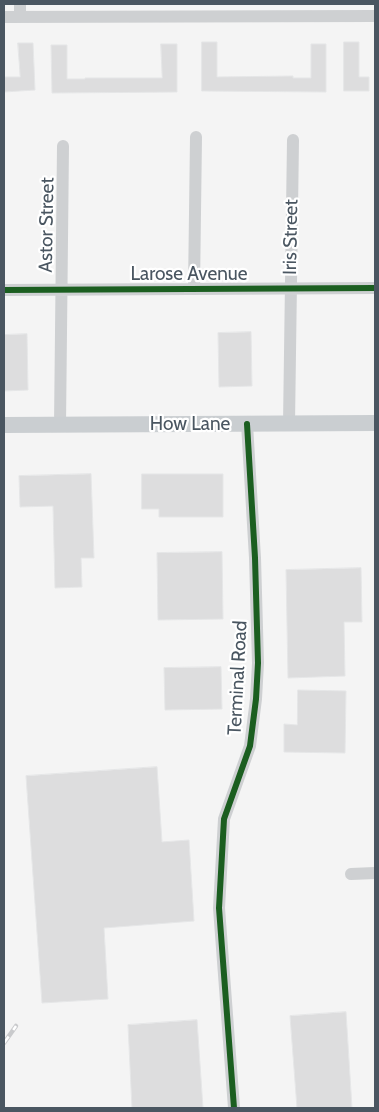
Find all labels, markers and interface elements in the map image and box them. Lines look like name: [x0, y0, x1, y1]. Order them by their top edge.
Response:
street label: Astor Street: [35, 177, 59, 273]
street label: Iris Street: [279, 199, 303, 275]
street label: Larose Avenue: [131, 263, 247, 285]
street label: How Lane: [150, 413, 230, 435]
street label: Terminal Road: [224, 620, 252, 736]

